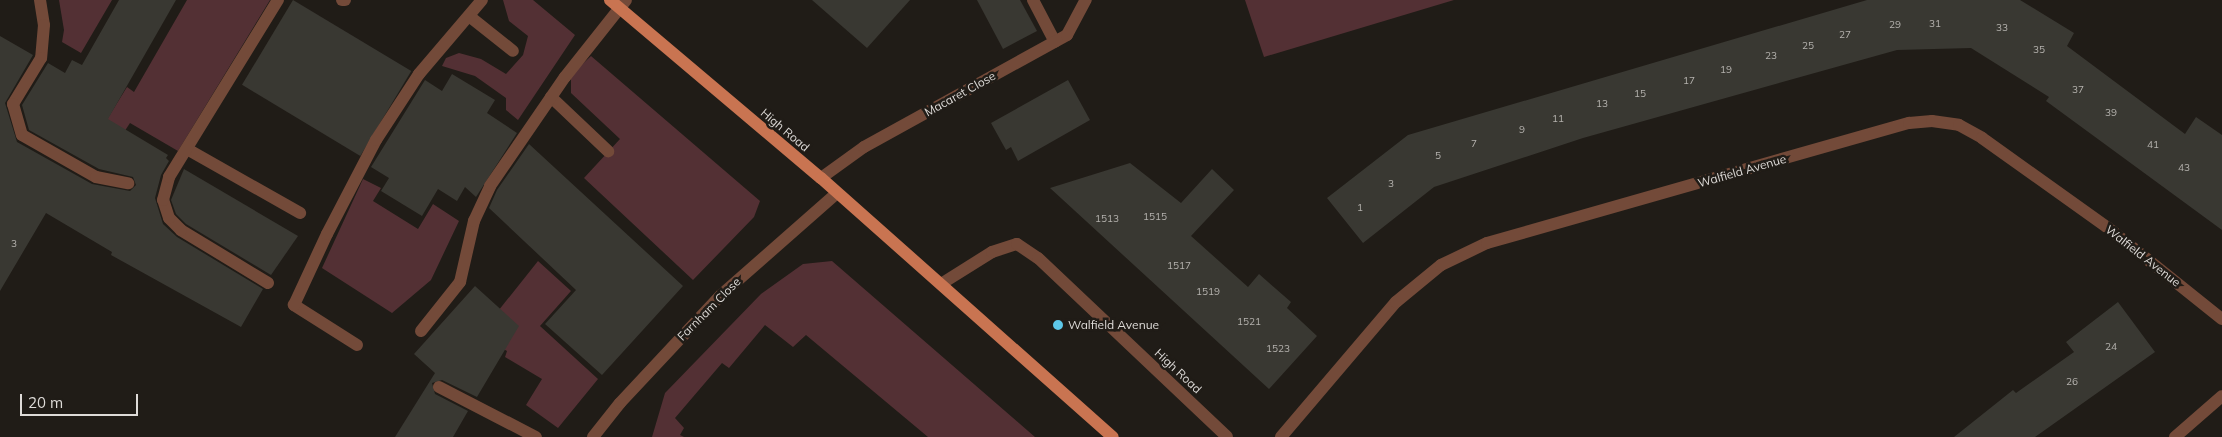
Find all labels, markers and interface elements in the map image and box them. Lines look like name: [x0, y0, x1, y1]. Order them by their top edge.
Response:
house number: 31: [1929, 18, 1941, 30]
house number: 29: [1889, 19, 1901, 31]
house number: 33: [1996, 22, 2008, 34]
house number: 27: [1839, 29, 1851, 41]
house number: 25: [1802, 40, 1814, 52]
house number: 35: [2033, 44, 2045, 56]
house number: 23: [1765, 50, 1777, 62]
house number: 19: [1720, 64, 1732, 76]
street label: Macaret Close: [922, 69, 998, 119]
house number: 17: [1683, 75, 1695, 87]
house number: 37: [2072, 84, 2084, 96]
house number: 15: [1634, 88, 1646, 100]
house number: 13: [1596, 98, 1608, 110]
street label: High Road: [758, 106, 812, 154]
house number: 39: [2105, 107, 2117, 119]
house number: 11: [1552, 113, 1564, 125]
house number: 9: [1519, 124, 1525, 136]
house number: 7: [1471, 138, 1477, 150]
house number: 41: [2147, 139, 2159, 151]
house number: 5: [1435, 150, 1441, 162]
street label: Walfield Avenue: [1696, 152, 1788, 190]
house number: 43: [2178, 162, 2190, 174]
house number: 3: [1388, 178, 1394, 190]
house number: 1: [1357, 202, 1363, 214]
house number: 1515: [1143, 211, 1167, 223]
house number: 1513: [1095, 213, 1119, 225]
street label: Walfield Avenue: [2103, 222, 2183, 290]
house number: 3: [11, 238, 17, 250]
house number: 1517: [1167, 260, 1191, 272]
street label: Farnham Close: [674, 274, 744, 344]
house number: 1519: [1196, 286, 1220, 298]
house number: 1521: [1237, 316, 1261, 328]
place label: Walfield Avenue: [1068, 318, 1159, 332]
marker: Walfield Avenue: [1052, 319, 1064, 331]
house number: 24: [2105, 341, 2117, 353]
house number: 1523: [1266, 343, 1290, 355]
street label: High Road: [1152, 346, 1204, 396]
house number: 26: [2066, 376, 2078, 388]
scale bar: [22, 384, 140, 416]
text: 20 m: [28, 393, 63, 412]

